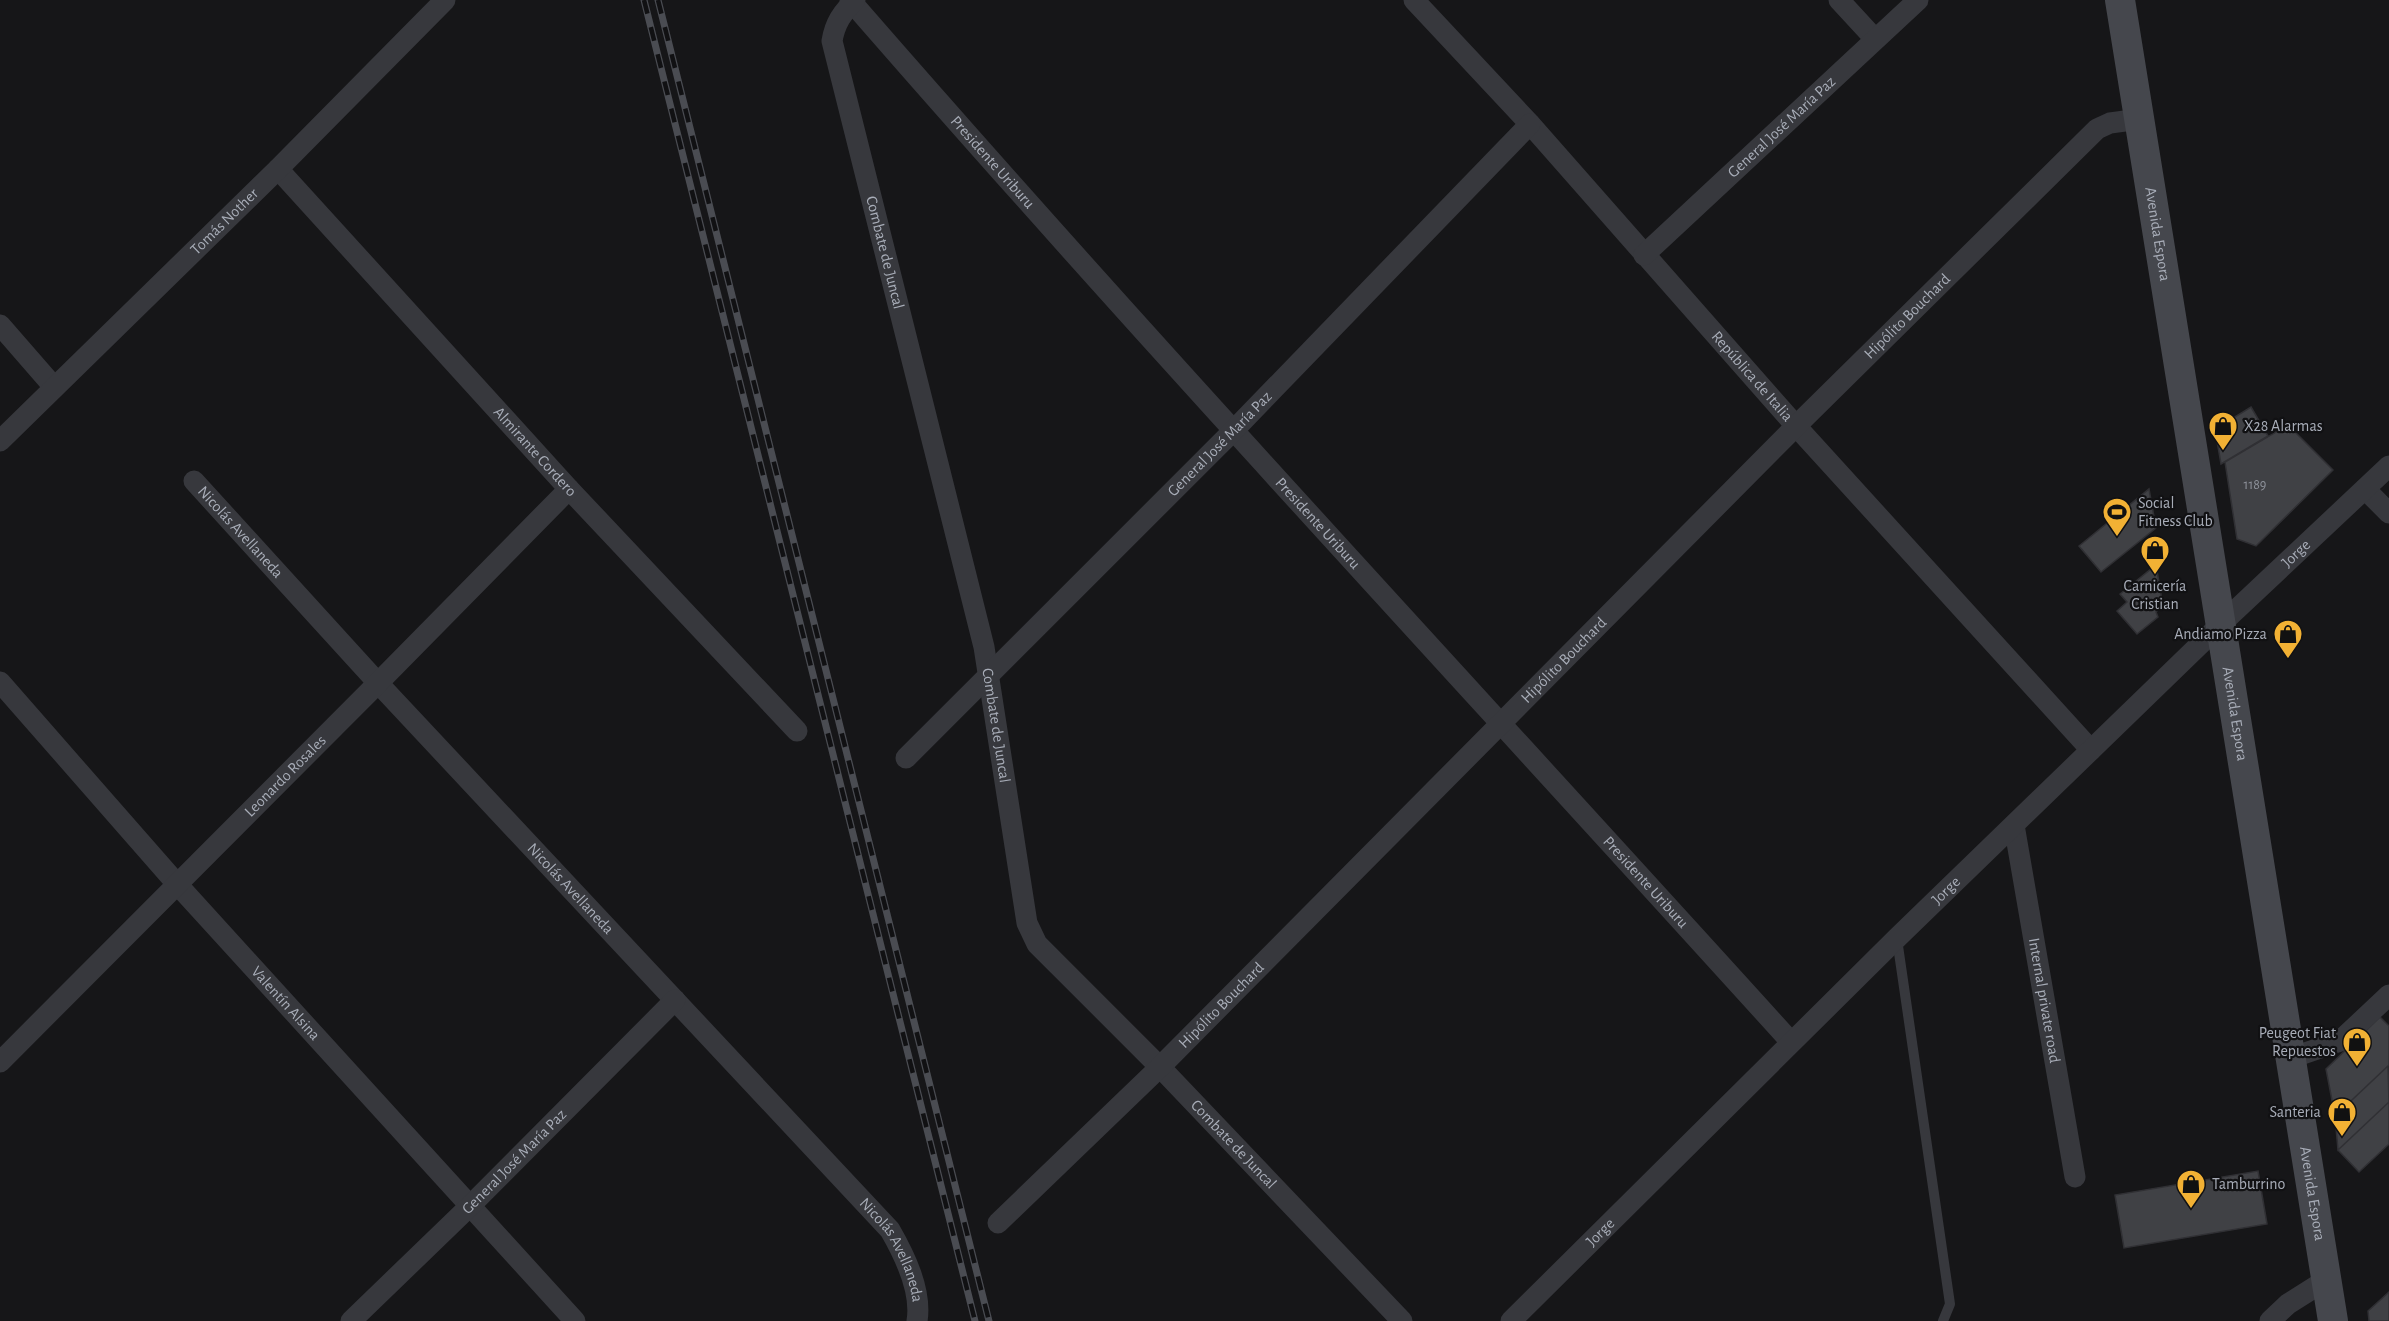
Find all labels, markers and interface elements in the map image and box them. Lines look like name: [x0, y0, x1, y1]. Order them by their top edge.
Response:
street label: General José María Paz: [1725, 73, 1839, 181]
street label: Presidente Uriburu: [948, 113, 1038, 212]
street label: Tomás Nother: [187, 184, 262, 258]
street label: Avenida Espora: [2142, 186, 2173, 282]
street label: Combate de Juncal: [863, 194, 907, 311]
street label: Hipólito Bouchard: [1861, 271, 1953, 362]
street label: República de Italia: [1708, 328, 1796, 424]
street label: General José María Paz: [1165, 388, 1275, 499]
street label: Almirante Cordero: [490, 404, 580, 500]
shop icon: X28 Alarmas: [2207, 410, 2239, 452]
place label: X28 Alarmas: [2244, 418, 2323, 434]
street label: Presidente Uriburu: [1272, 474, 1363, 572]
house number: 1189: [2244, 478, 2266, 492]
street label: Nicolás Avellaneda: [195, 483, 286, 581]
place label: Social Fitness Club: [2138, 495, 2213, 529]
sports icon: Social Fitness Club: [2101, 496, 2133, 538]
shop icon: Carnicería Cristian: [2139, 534, 2171, 576]
street label: Jorge: [2279, 536, 2313, 570]
place label: Carnicería Cristian: [2124, 578, 2186, 612]
street label: Hipólito Bouchard: [1518, 614, 1609, 706]
shop icon: Andiamo Pizza: [2272, 618, 2304, 660]
place label: Andiamo Pizza: [2174, 626, 2267, 642]
street label: Avenida Espora: [2220, 665, 2251, 762]
street label: Combate de Juncal: [979, 667, 1013, 784]
street label: Leonardo Rosales: [242, 732, 329, 820]
street label: Presidente Uriburu: [1600, 833, 1691, 931]
street label: Nicolás Avellaneda: [524, 840, 617, 937]
street label: Jorge: [1929, 873, 1963, 908]
street label: Internal private road: [2026, 937, 2063, 1064]
street label: Hipólito Bouchard: [1176, 959, 1267, 1051]
street label: Valentín Alsina: [248, 963, 323, 1043]
place label: Peugeot Fiat Repuestos: [2259, 1025, 2336, 1059]
shop icon: Peugeot Fiat Repuestos: [2341, 1026, 2373, 1068]
shop icon: Santeria: [2326, 1096, 2358, 1138]
street label: Combate de Juncal: [1188, 1097, 1279, 1192]
place label: Santeria: [2270, 1104, 2321, 1120]
street label: General José María Paz: [459, 1106, 570, 1217]
street label: Avenida Espora: [2297, 1145, 2328, 1242]
shop icon: Tamburrino: [2175, 1168, 2207, 1210]
place label: Tamburrino: [2212, 1176, 2286, 1192]
street label: Nicolás Avellaneda: [856, 1195, 926, 1303]
street label: Jorge: [1583, 1215, 1618, 1249]

